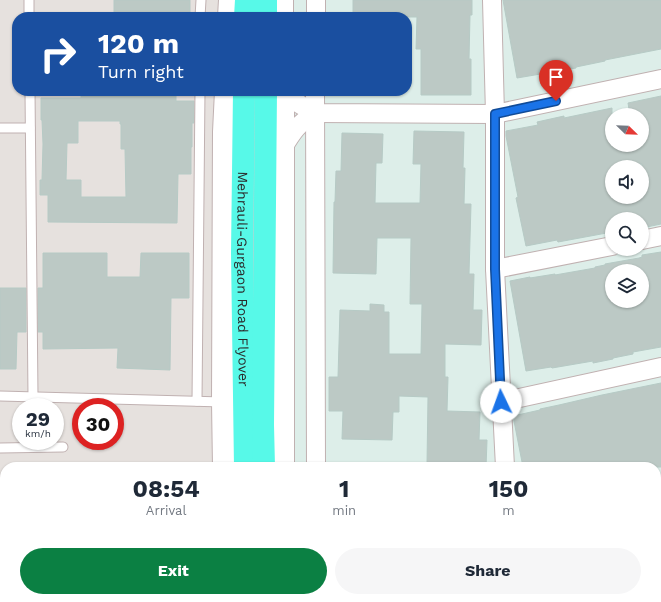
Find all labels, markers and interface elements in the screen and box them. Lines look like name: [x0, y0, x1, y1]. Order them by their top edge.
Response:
text: 120 m: [98, 27, 179, 60]
icon: right: [32, 28, 84, 80]
pin: [539, 60, 573, 101]
text: Turn right: [98, 61, 184, 82]
icon: arrive: [545, 66, 567, 88]
north arrow: [605, 108, 649, 152]
map controls: [605, 108, 649, 308]
button: sound: [605, 160, 649, 204]
street label: Mehrauli-Gurgaon Road Flyover: [234, 171, 252, 387]
button: search: [605, 212, 649, 256]
button: layers: [605, 264, 649, 308]
position arrow: [480, 381, 522, 423]
speed limit sign: 30: [72, 398, 124, 450]
text: 29: [26, 407, 50, 431]
text: km/h: [25, 428, 51, 439]
text: 08:54: [133, 475, 200, 503]
text: 1: [339, 475, 349, 503]
text: 150: [489, 475, 528, 503]
text: Arrival: [146, 503, 186, 518]
text: min: [332, 503, 356, 518]
text: m: [502, 503, 515, 518]
button: Exit: [20, 548, 327, 594]
button: Share: [335, 548, 641, 594]

